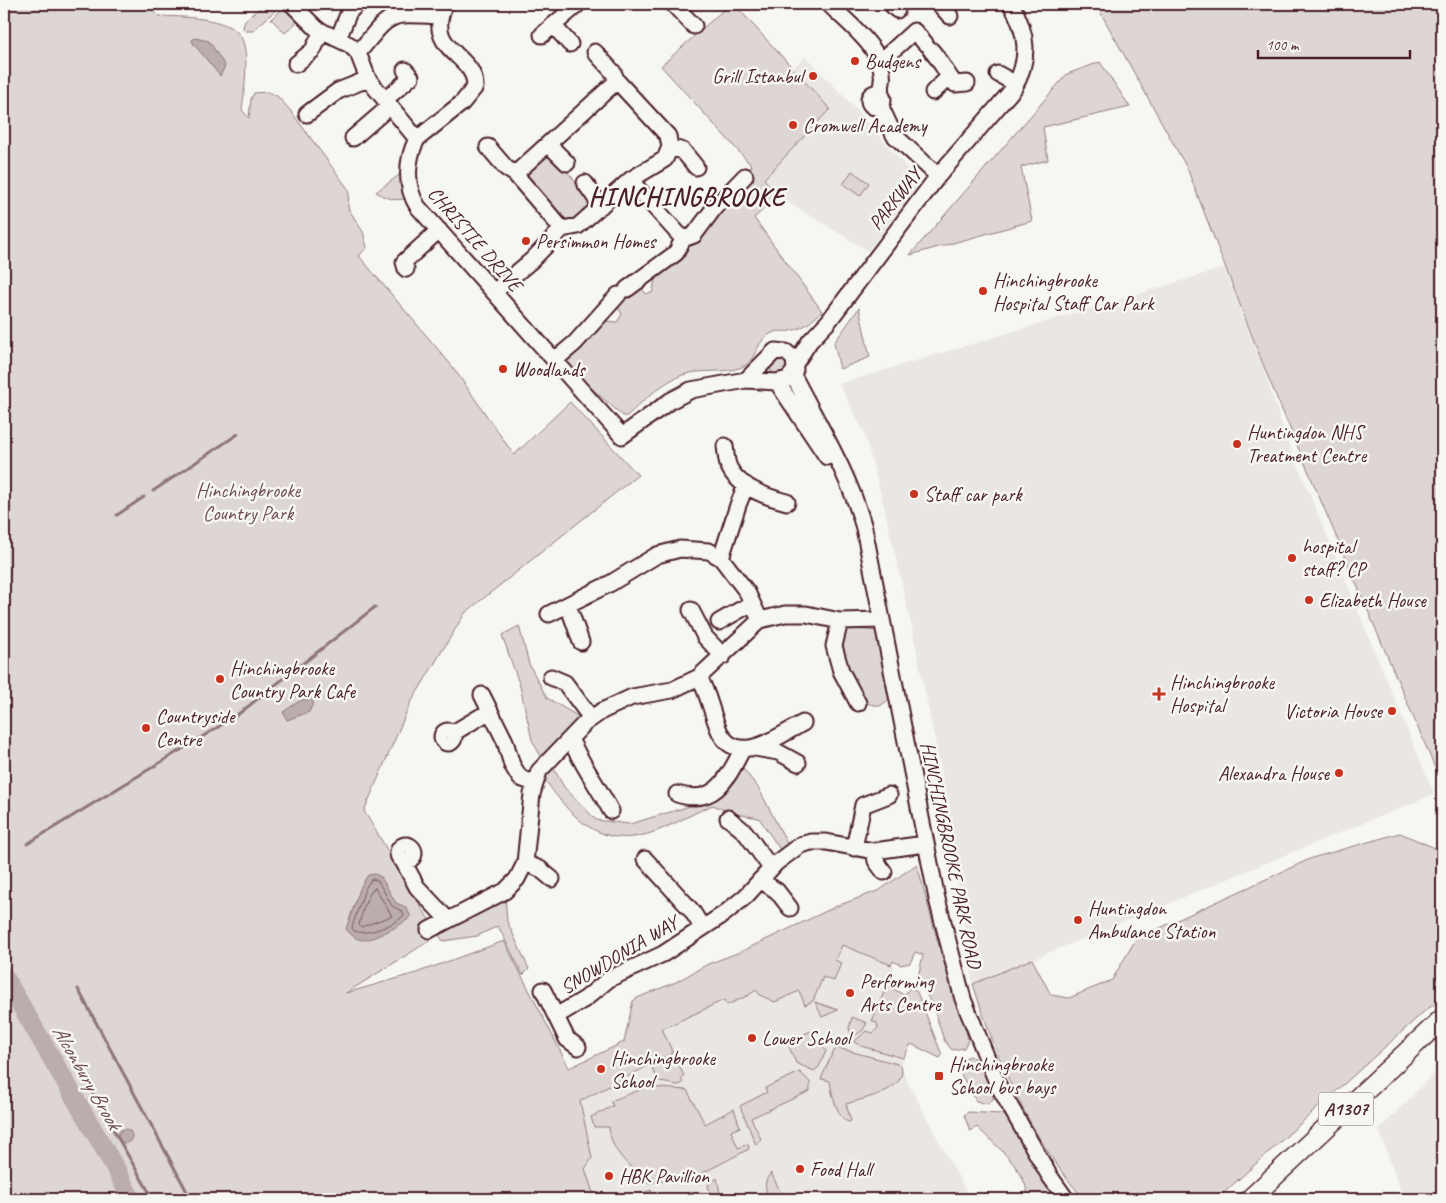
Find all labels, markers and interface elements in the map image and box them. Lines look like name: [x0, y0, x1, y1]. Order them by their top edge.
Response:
scale bar: [1258, 28, 1411, 60]
text: 100 m: [1266, 36, 1300, 55]
place label: Budgens: [865, 49, 922, 74]
marker: Budgens: [849, 55, 861, 67]
place label: Grill Istanbul: [712, 64, 807, 89]
marker: Grill Istanbul: [807, 70, 819, 82]
place label: Cromwell Academy: [803, 113, 929, 138]
marker: Cromwell Academy: [787, 119, 799, 131]
street label: PARKWAY: [863, 161, 929, 235]
street label: CHRISTIE DRIVE: [423, 181, 529, 299]
district label: HINCHINGBROOKE: [589, 181, 788, 213]
place label: Persimmon Homes: [536, 229, 657, 254]
marker: Persimmon Homes: [520, 235, 532, 247]
place label: Hinchingbrooke Hospital Staff Car Park: [993, 268, 1155, 316]
marker: Hinchingbrooke Hospital Staff Car Park: [977, 285, 989, 297]
place label: Woodlands: [513, 357, 587, 382]
marker: Woodlands: [497, 363, 509, 375]
place label: Huntingdon NHS Treatment Centre: [1247, 420, 1368, 468]
marker: Huntingdon NHS Treatment Centre: [1231, 438, 1243, 450]
park label: Hinchingbrooke Country Park: [196, 478, 301, 526]
place label: Staff car park: [924, 482, 1023, 507]
marker: Staff car park: [908, 488, 920, 500]
place label: hospital staff? CP: [1302, 534, 1368, 582]
marker: hospital staff? CP: [1286, 552, 1298, 564]
place label: Elizabeth House: [1319, 588, 1427, 613]
marker: Elizabeth House: [1303, 594, 1315, 606]
place label: Hinchingbrooke Country Park Cafe: [230, 656, 356, 704]
place label: Hinchingbrooke Hospital: [1170, 670, 1275, 718]
marker: Hinchingbrooke Country Park Cafe: [214, 673, 226, 685]
marker: Hinchingbrooke Hospital: [1152, 687, 1166, 701]
place label: Victoria House: [1284, 699, 1383, 724]
place label: Countryside Centre: [156, 704, 236, 752]
marker: Victoria House: [1386, 705, 1398, 717]
marker: Countryside Centre: [140, 722, 152, 734]
street label: HINCHINGBROOKE PARK ROAD: [915, 739, 988, 972]
place label: Alexandra House: [1218, 761, 1330, 786]
marker: Alexandra House: [1333, 767, 1345, 779]
place label: Huntingdon Ambulance Station: [1088, 896, 1217, 944]
street label: SNOWDONIA WAY: [556, 908, 686, 1000]
marker: Huntingdon Ambulance Station: [1072, 914, 1084, 926]
place label: Performing Arts Centre: [860, 969, 942, 1017]
marker: Performing Arts Centre: [844, 987, 856, 999]
water label: Alconbury Brook: [47, 1020, 129, 1137]
place label: Lower School: [762, 1026, 854, 1051]
marker: Lower School: [746, 1032, 758, 1044]
place label: Hinchingbrooke School: [611, 1046, 716, 1094]
place label: Hinchingbrooke School bus bays: [949, 1052, 1057, 1100]
marker: Hinchingbrooke School: [595, 1063, 607, 1075]
marker: Hinchingbrooke School bus bays: [933, 1070, 945, 1082]
road number: A1307: [1318, 1092, 1374, 1126]
place label: Food Hall: [810, 1157, 875, 1182]
marker: Food Hall: [794, 1163, 806, 1175]
place label: HBK Pavillion: [619, 1164, 710, 1189]
marker: HBK Pavillion: [603, 1170, 615, 1182]

